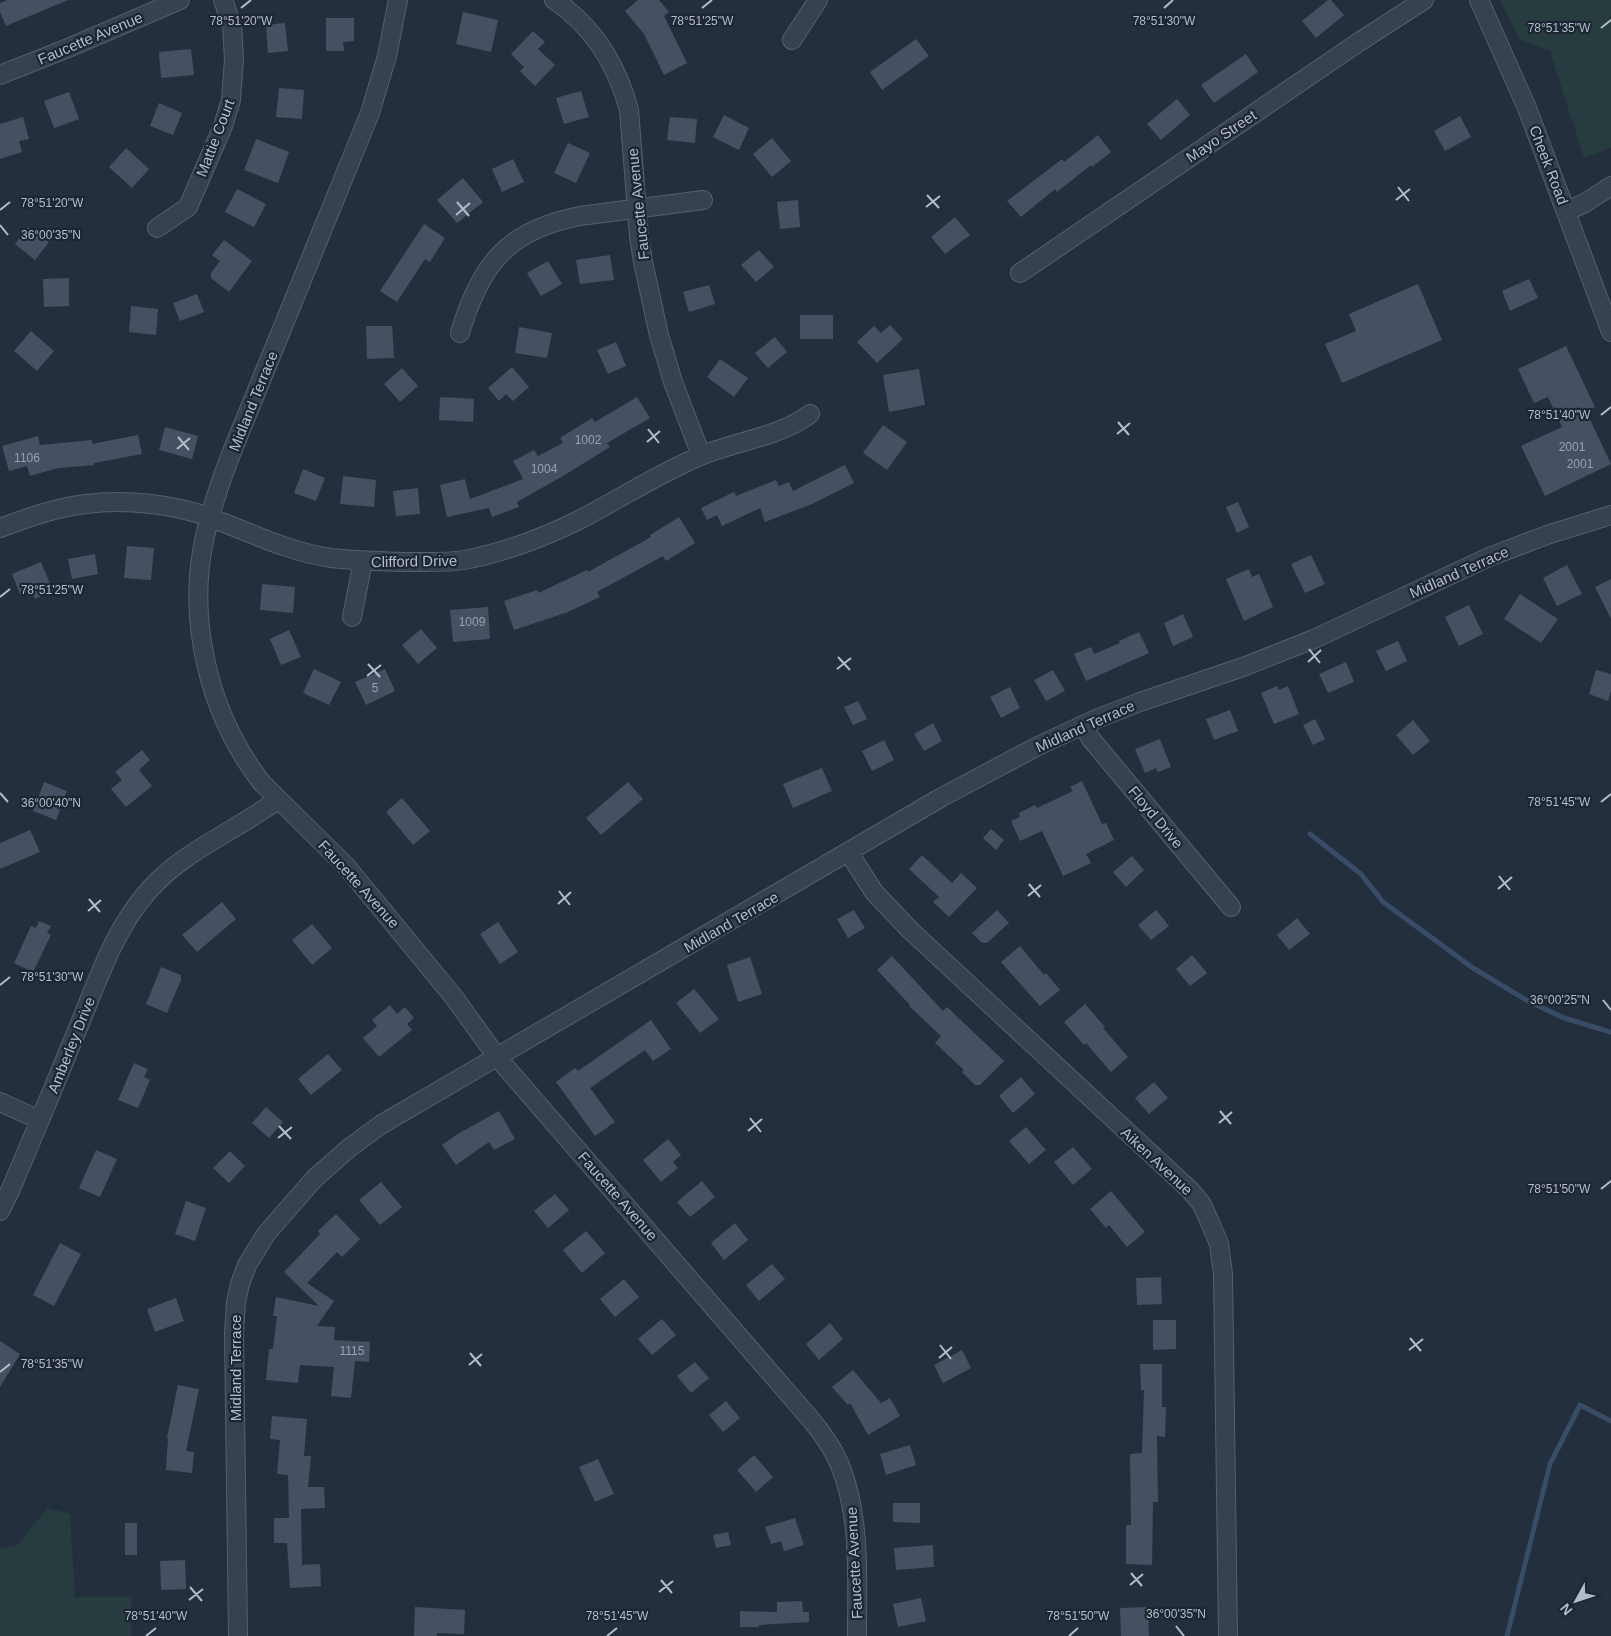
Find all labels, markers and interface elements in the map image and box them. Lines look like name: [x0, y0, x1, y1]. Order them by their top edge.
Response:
street label: Faucette Avenue: [35, 8, 145, 68]
text: 78°51'20"W: [210, 14, 273, 28]
text: 78°51'25"W: [671, 14, 734, 28]
text: 78°51'30"W: [1133, 14, 1196, 28]
text: 78°51'35"W: [1528, 21, 1591, 35]
street label: Mattie Court: [192, 96, 238, 179]
street label: Mayo Street: [1183, 106, 1260, 166]
street label: Cheek Road: [1526, 123, 1572, 207]
street label: Faucette Avenue: [624, 147, 652, 261]
text: 78°51'20"W: [21, 196, 84, 210]
text: 36°00'35"N: [21, 228, 81, 242]
street label: Midland Terrace: [225, 348, 281, 454]
text: 78°51'40"W: [1528, 408, 1591, 422]
house number: 1002: [575, 433, 602, 447]
house number: 2001: [1559, 440, 1586, 454]
house number: 1106: [14, 451, 40, 465]
house number: 2001: [1567, 457, 1594, 471]
house number: 1004: [531, 462, 558, 476]
street label: Midland Terrace: [1407, 543, 1511, 601]
street label: Clifford Drive: [371, 552, 457, 570]
text: 78°51'25"W: [21, 583, 84, 597]
house number: 1009: [459, 615, 486, 629]
house number: 5: [372, 681, 379, 695]
street label: Midland Terrace: [1033, 697, 1137, 755]
street label: Floyd Drive: [1125, 782, 1187, 852]
text: 78°51'45"W: [1528, 795, 1591, 809]
text: 36°00'40"N: [21, 796, 81, 810]
street label: Faucette Avenue: [315, 837, 403, 931]
street label: Midland Terrace: [681, 888, 781, 956]
text: 78°51'30"W: [21, 970, 84, 984]
text: 36°00'25"N: [1530, 993, 1590, 1007]
street label: Amberley Drive: [44, 994, 98, 1096]
street label: Aiken Avenue: [1118, 1124, 1196, 1198]
street label: Faucette Avenue: [575, 1148, 661, 1244]
text: 78°51'50"W: [1528, 1182, 1591, 1196]
street label: Midland Terrace: [227, 1315, 244, 1421]
house number: 1115: [340, 1344, 365, 1358]
text: 78°51'35"W: [21, 1357, 84, 1371]
street label: Faucette Avenue: [843, 1506, 865, 1620]
north arrow: [1551, 1576, 1601, 1626]
text: N: [1557, 1600, 1575, 1618]
text: 36°00'35"N: [1146, 1607, 1206, 1621]
text: 78°51'40"W: [125, 1609, 188, 1623]
text: 78°51'45"W: [586, 1609, 649, 1623]
text: 78°51'50"W: [1047, 1609, 1110, 1623]

